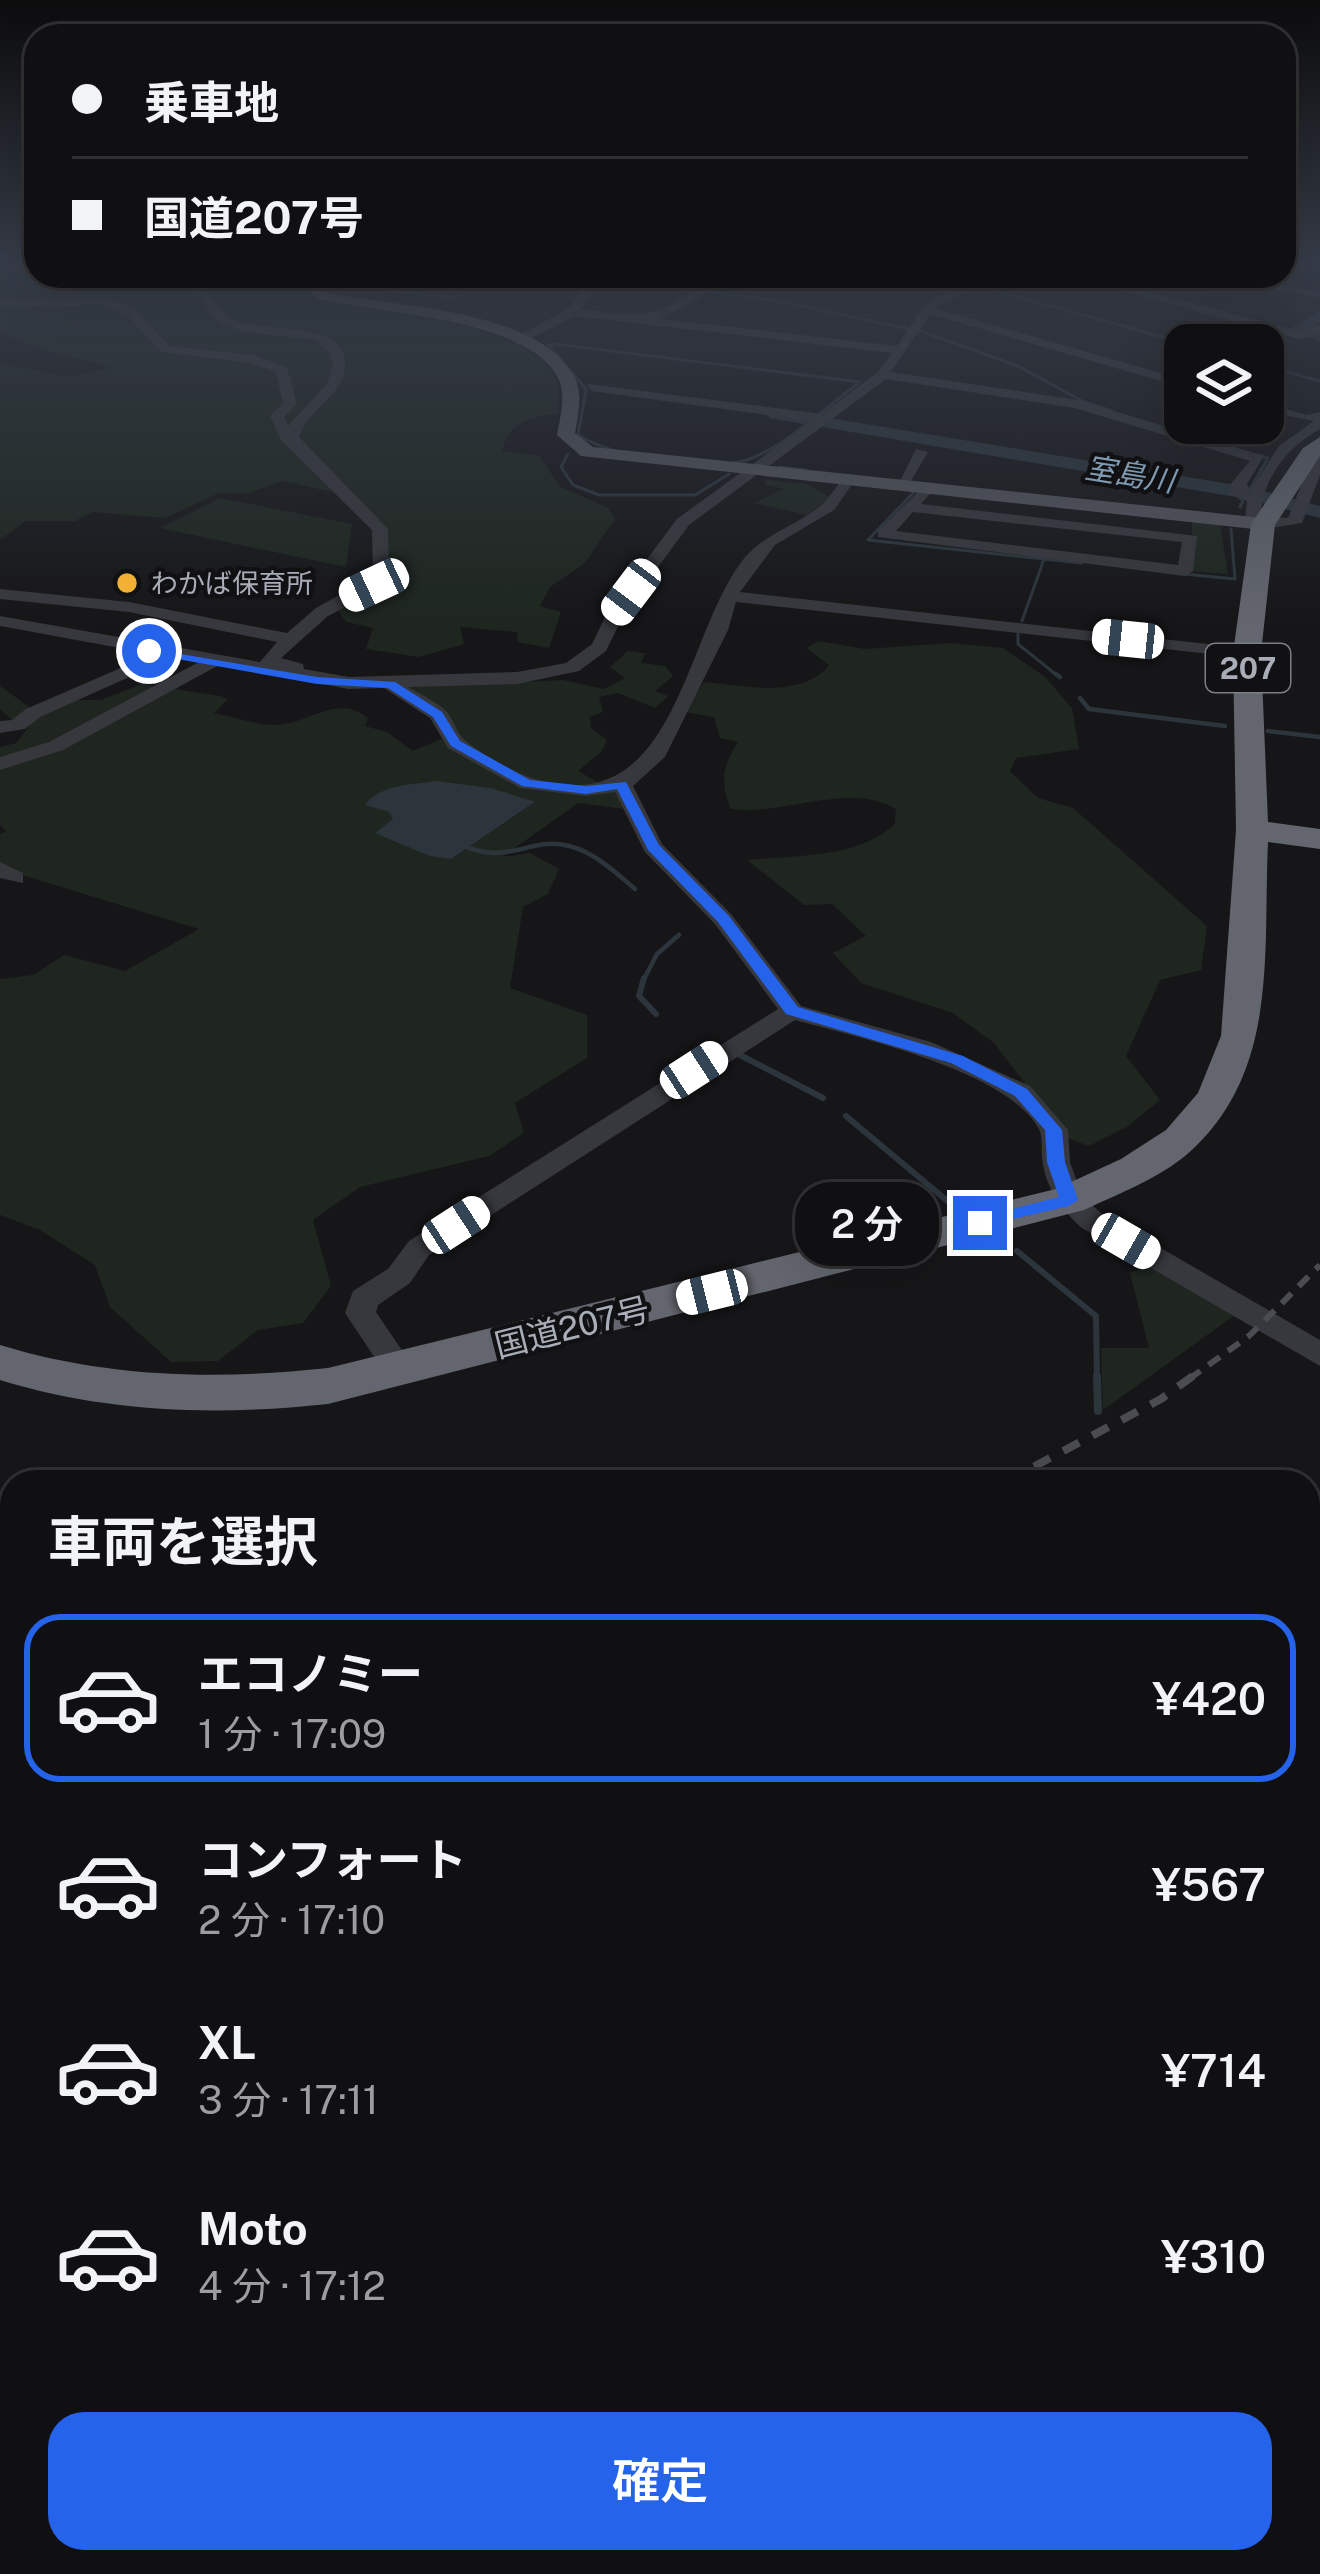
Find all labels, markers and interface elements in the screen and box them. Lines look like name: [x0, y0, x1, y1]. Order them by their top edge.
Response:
text: 乗車地: [144, 76, 279, 129]
text: 国道207号: [144, 191, 364, 244]
map controls: [1164, 324, 1284, 444]
button: layers: [1164, 324, 1284, 444]
water label: 室島川: [1083, 449, 1180, 499]
car: [595, 552, 667, 632]
car: [334, 553, 414, 617]
place label: わかば保育所: [151, 567, 313, 599]
marker: わかば保育所: [114, 570, 140, 596]
car: [1090, 617, 1166, 661]
route start: [122, 624, 176, 678]
road number: 207: [1206, 644, 1290, 692]
car: [654, 1035, 734, 1105]
callout: 2 分: [794, 1181, 938, 1265]
car: [416, 1190, 496, 1260]
route end: [953, 1196, 1007, 1250]
text: 2 分: [831, 1201, 903, 1247]
car: [1086, 1207, 1166, 1275]
car: [673, 1266, 751, 1318]
street label: 国道207号: [491, 1289, 653, 1365]
text: 車両を選択: [48, 1510, 318, 1573]
icon: car: [54, 1644, 162, 1752]
text: エコノミー: [198, 1647, 423, 1700]
text: ¥420: [1152, 1672, 1266, 1725]
text: 1 分 · 17:09: [198, 1711, 386, 1757]
icon: car: [54, 1830, 162, 1938]
text: コンフォート: [198, 1833, 467, 1886]
text: ¥567: [1152, 1858, 1266, 1911]
text: 2 分 · 17:10: [198, 1897, 385, 1943]
icon: car: [54, 2016, 162, 2124]
text: XL: [198, 2016, 256, 2069]
text: ¥714: [1161, 2044, 1266, 2097]
text: 3 分 · 17:11: [198, 2077, 379, 2123]
icon: car: [54, 2202, 162, 2310]
text: Moto: [198, 2202, 308, 2255]
text: ¥310: [1161, 2230, 1266, 2283]
text: 4 分 · 17:12: [198, 2263, 386, 2309]
button: 確定: [48, 2412, 1272, 2550]

